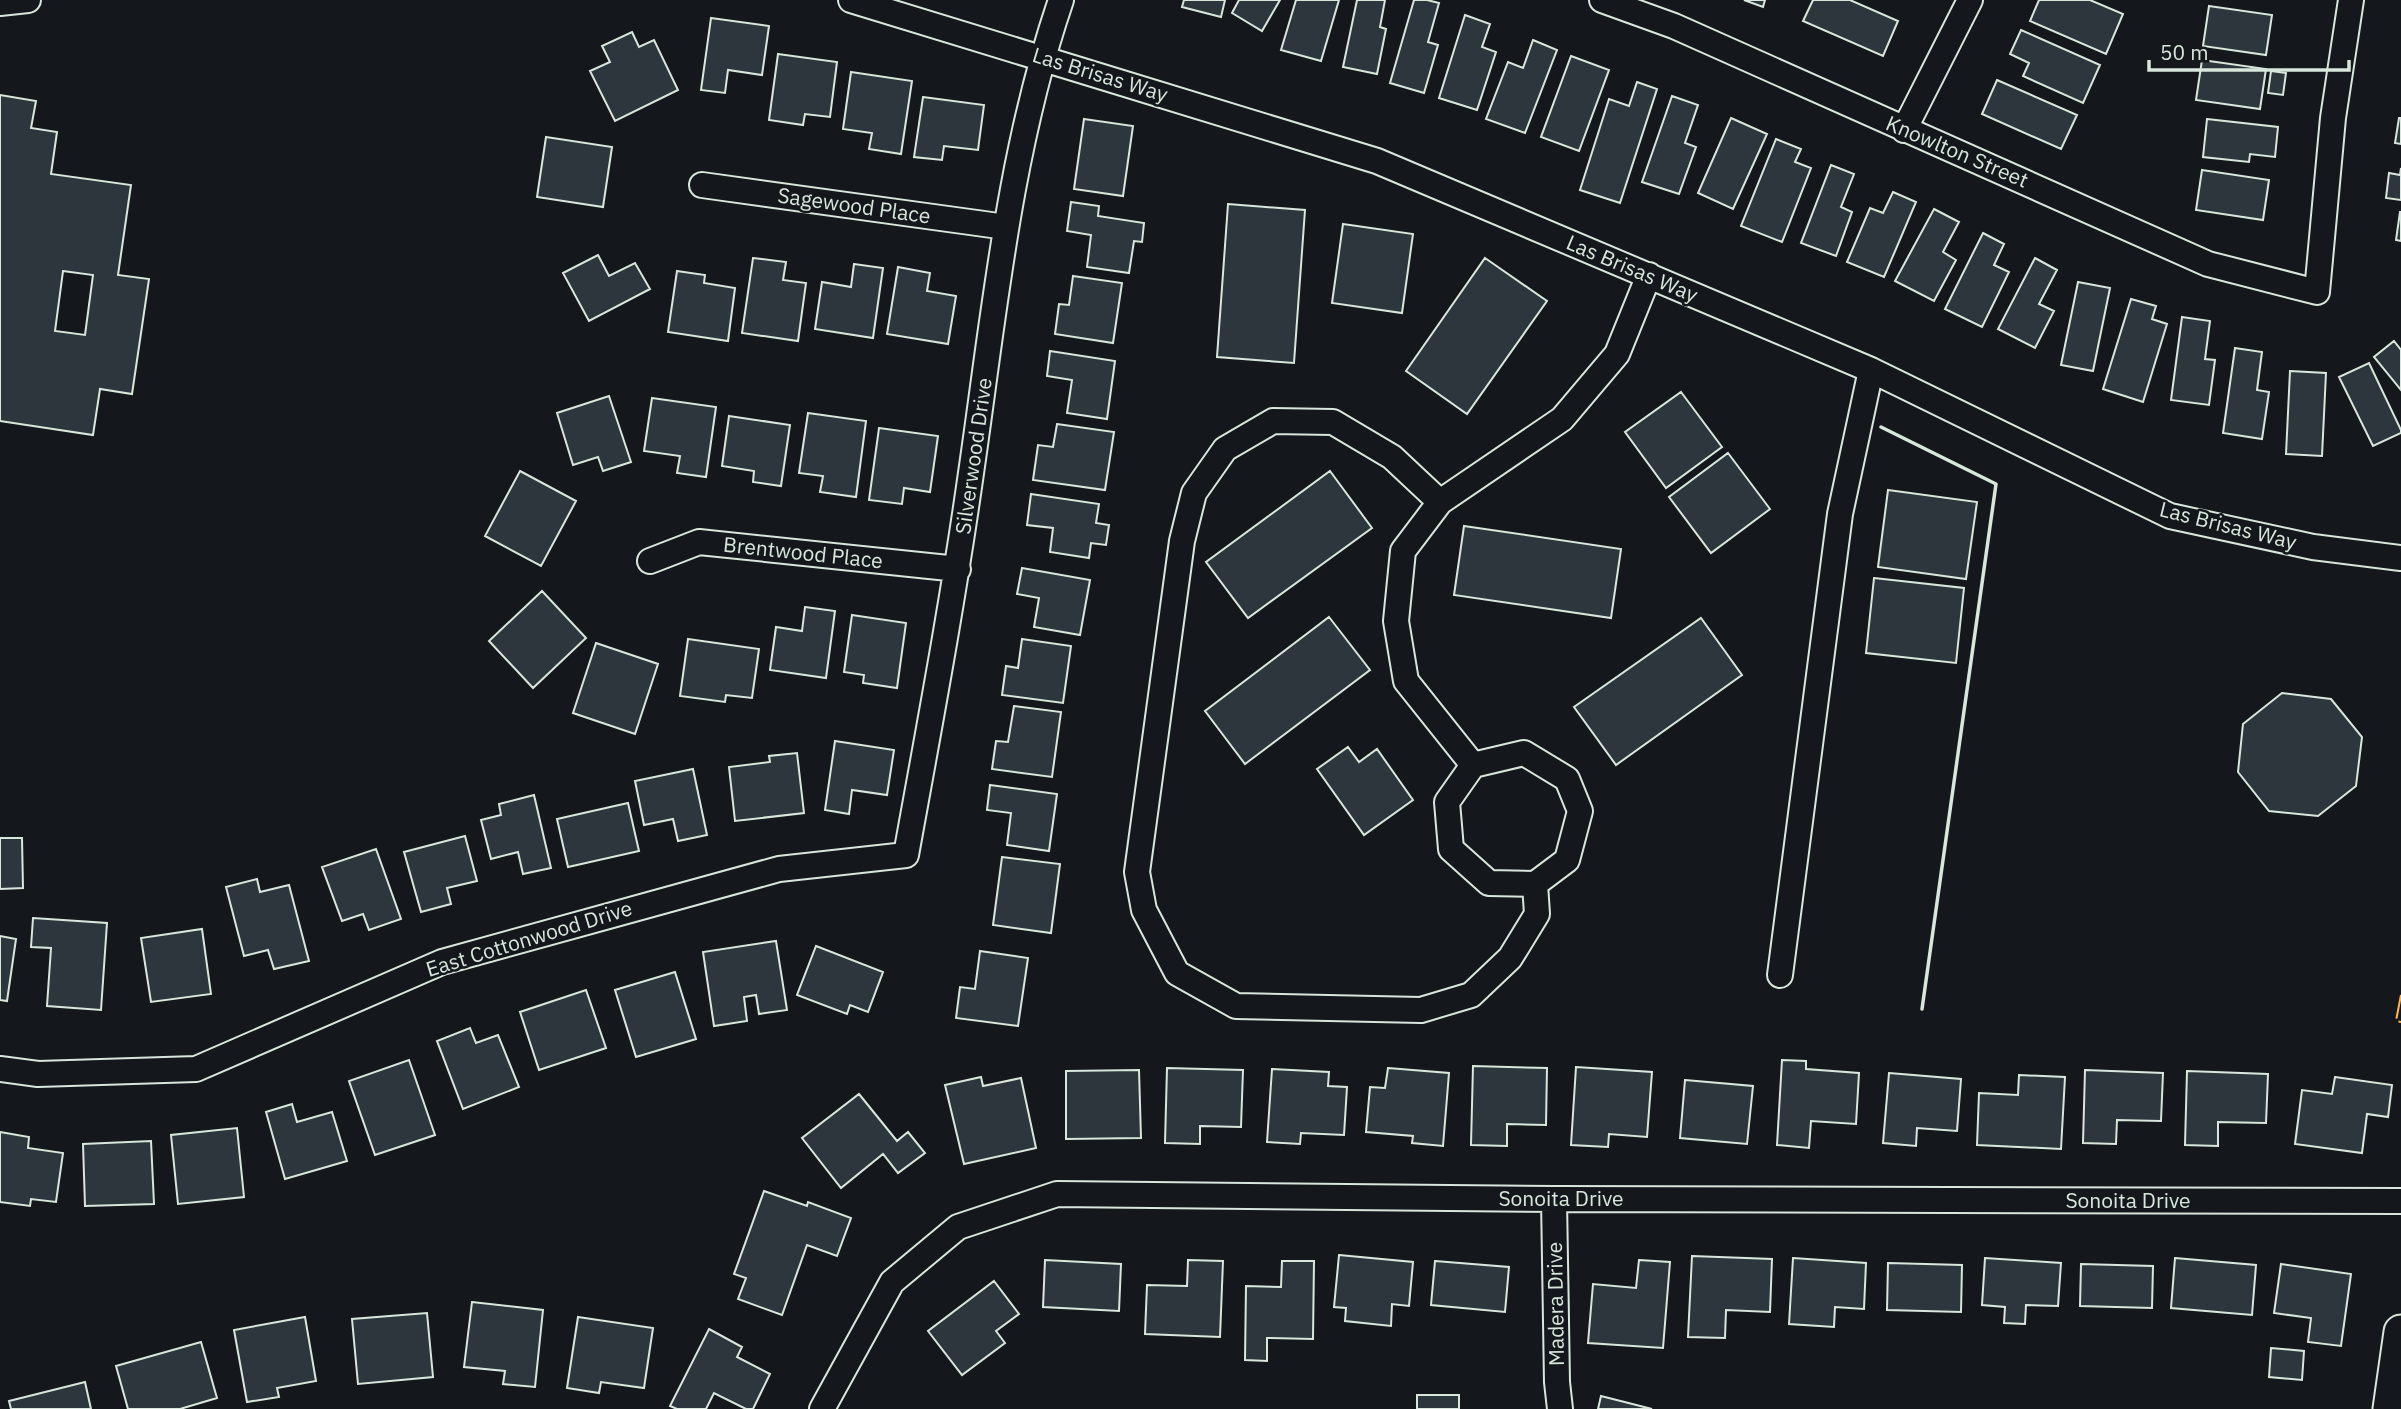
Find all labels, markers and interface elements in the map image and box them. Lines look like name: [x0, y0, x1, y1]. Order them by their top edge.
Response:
scale bar: [2149, 28, 2348, 72]
text: 50 m: [2160, 38, 2209, 66]
street label: Las Brisas Way: [1029, 40, 1172, 108]
street label: Knowlton Street: [1882, 109, 2033, 194]
street label: Sagewood Place: [776, 180, 932, 230]
street label: Las Brisas Way: [1562, 228, 1703, 309]
street label: Silverwood Drive: [948, 376, 998, 536]
street label: Las Brisas Way: [2157, 494, 2300, 556]
street label: Brentwood Place: [722, 530, 884, 574]
street label: East Cottonwood Drive: [422, 893, 635, 983]
street label: Sonoita Drive: [1498, 1184, 1624, 1212]
street label: Sonoita Drive: [2065, 1186, 2191, 1214]
street label: Madera Drive: [1540, 1242, 1570, 1367]

